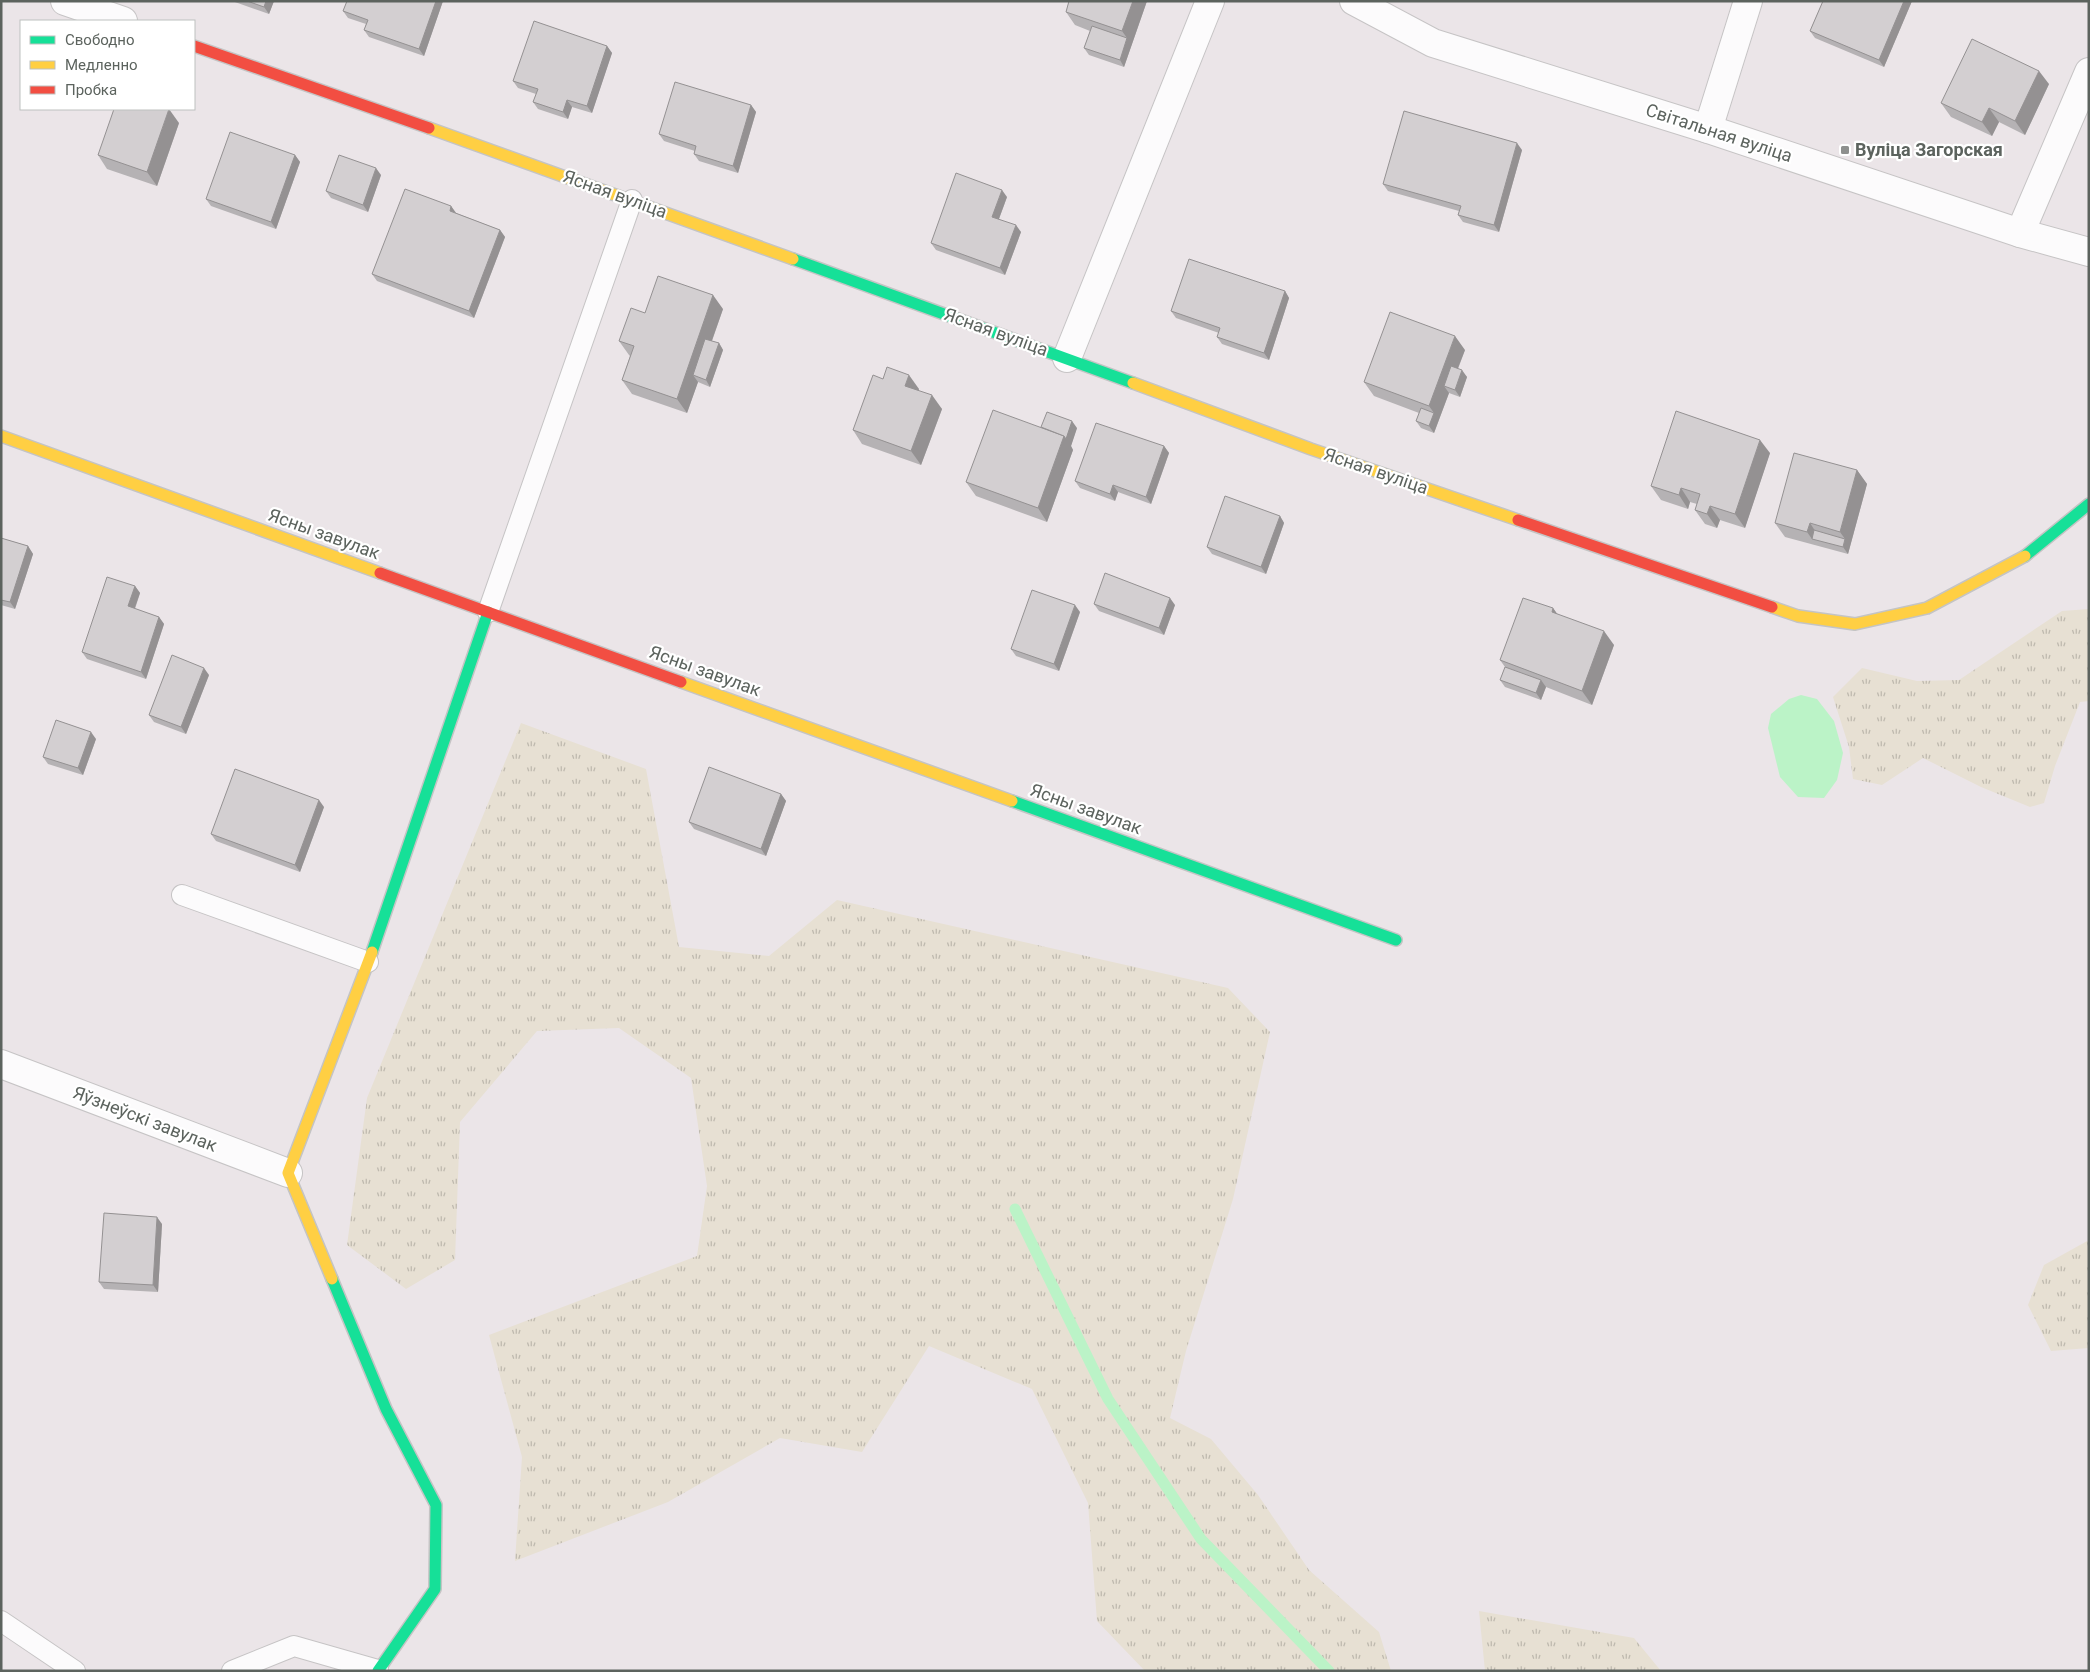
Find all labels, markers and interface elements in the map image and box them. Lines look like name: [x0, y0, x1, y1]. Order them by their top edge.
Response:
legend: [20, 20, 195, 110]
text: Свободно: [65, 31, 134, 49]
text: Медленно: [65, 56, 138, 74]
text: Пробка: [65, 81, 117, 99]
street label: Світальная вуліца: [1643, 99, 1795, 166]
place label: Вуліца Загорская: [1855, 139, 2003, 160]
marker: Вуліца Загорская: [1839, 144, 1851, 156]
street label: Ясная вуліца: [560, 165, 670, 222]
street label: Ясная вуліца: [941, 303, 1051, 360]
street label: Ясная вуліца: [1321, 443, 1431, 498]
street label: Ясны завулак: [266, 504, 383, 563]
street label: Ясны завулак: [647, 641, 764, 700]
street label: Ясны завулак: [1028, 779, 1145, 838]
street label: Яўзнеўскі завулак: [70, 1081, 220, 1156]

